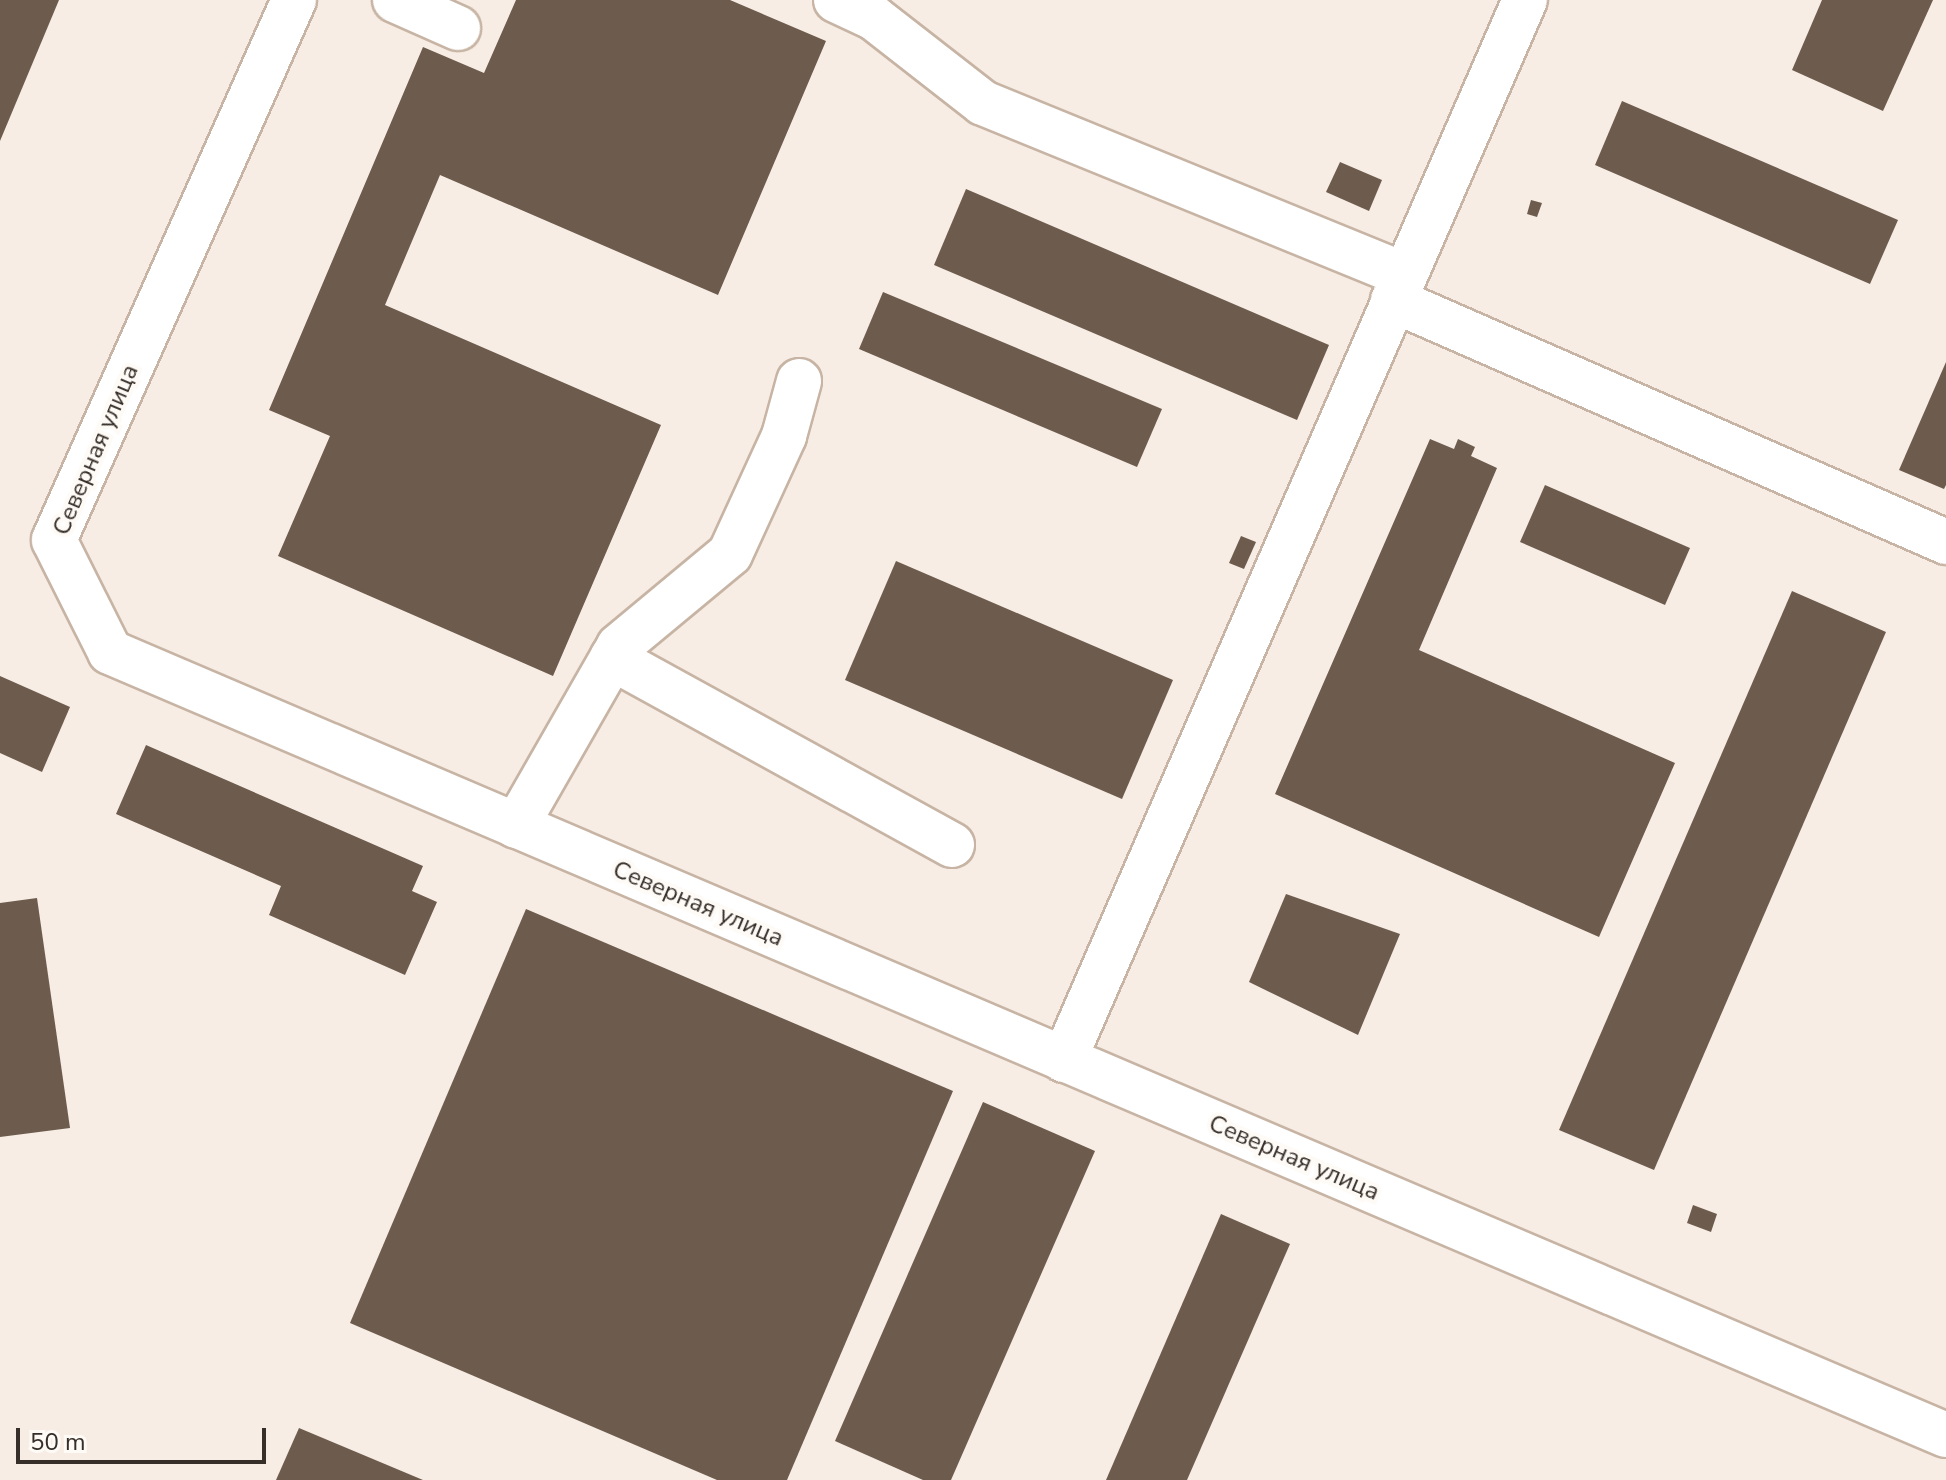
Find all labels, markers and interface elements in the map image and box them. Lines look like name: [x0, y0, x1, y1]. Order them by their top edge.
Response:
street label: Северная улица: [47, 360, 145, 540]
street label: Северная улица: [608, 855, 788, 953]
street label: Северная улица: [1204, 1109, 1384, 1207]
scale bar: [20, 1412, 270, 1462]
text: 50 m: [30, 1426, 86, 1458]

